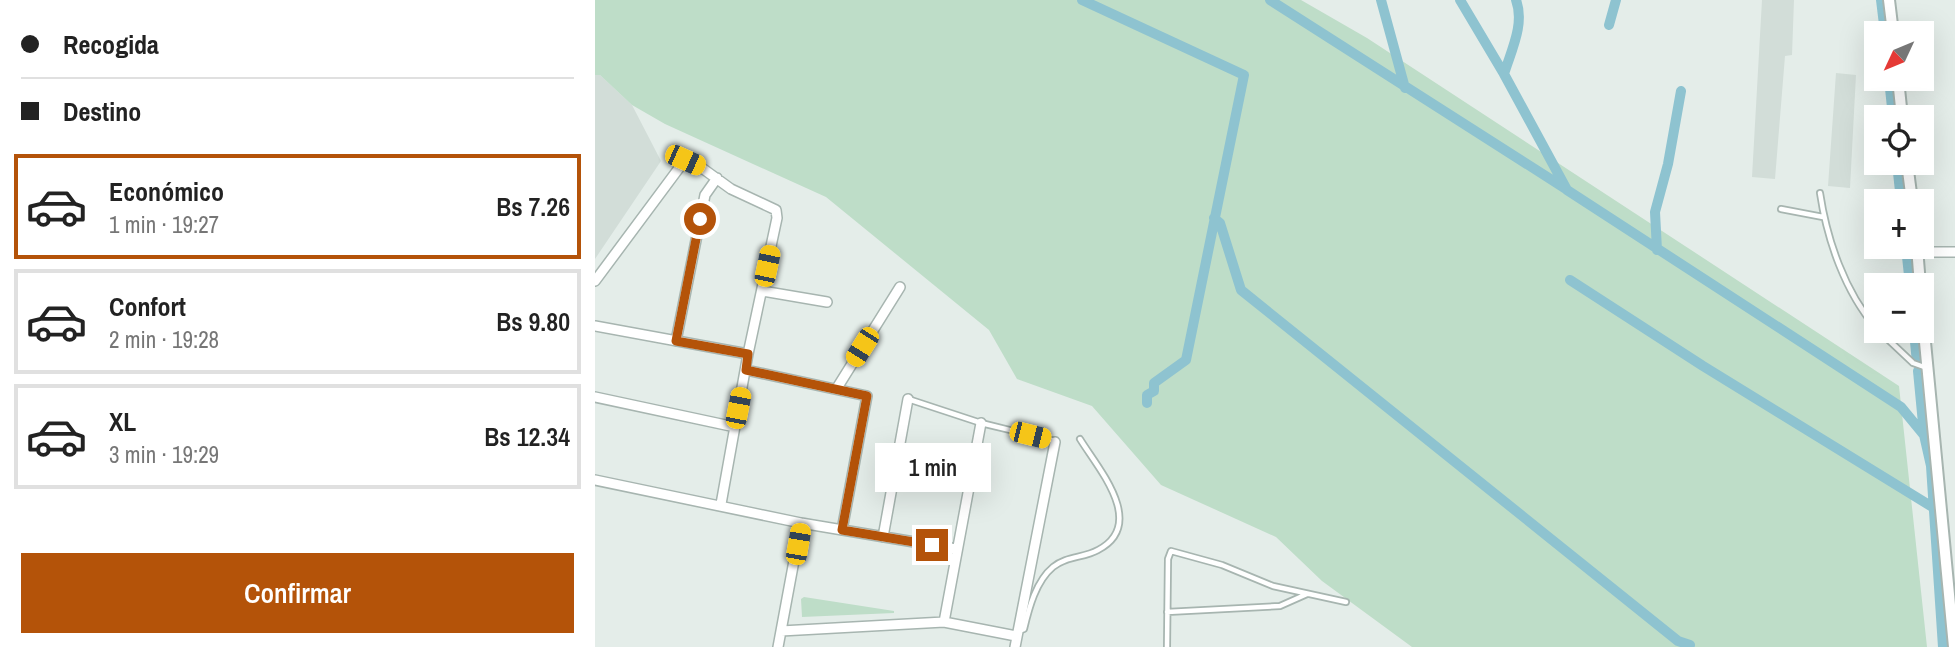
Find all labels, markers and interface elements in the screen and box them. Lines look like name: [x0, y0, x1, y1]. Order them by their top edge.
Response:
north arrow: [1864, 21, 1934, 91]
map controls: [1864, 21, 1934, 343]
text: Recogida: [63, 27, 159, 62]
text: Destino: [63, 94, 141, 129]
button: locate: [1864, 105, 1934, 175]
car: [662, 142, 709, 178]
text: Económico: [109, 174, 224, 209]
icon: car: [25, 175, 88, 238]
text: Bs 7.26: [496, 189, 570, 224]
button: +: [1864, 189, 1934, 259]
route start: [684, 203, 716, 235]
text: 1 min · 19:27: [109, 209, 219, 240]
car: [753, 243, 782, 289]
button: −: [1864, 273, 1934, 343]
text: Confort: [109, 289, 186, 324]
icon: car: [25, 290, 88, 353]
text: Bs 9.80: [496, 304, 570, 339]
text: 2 min · 19:28: [109, 324, 219, 355]
car: [842, 324, 883, 370]
car: [724, 385, 753, 431]
text: XL: [109, 404, 136, 439]
icon: car: [25, 405, 88, 468]
text: Bs 12.34: [484, 419, 570, 454]
car: [1008, 420, 1053, 450]
text: 3 min · 19:29: [109, 439, 219, 470]
callout: 1 min: [874, 444, 990, 492]
text: 1 min: [909, 452, 957, 483]
car: [785, 521, 812, 567]
route end: [916, 529, 948, 561]
button: Confirmar: [21, 553, 574, 633]

